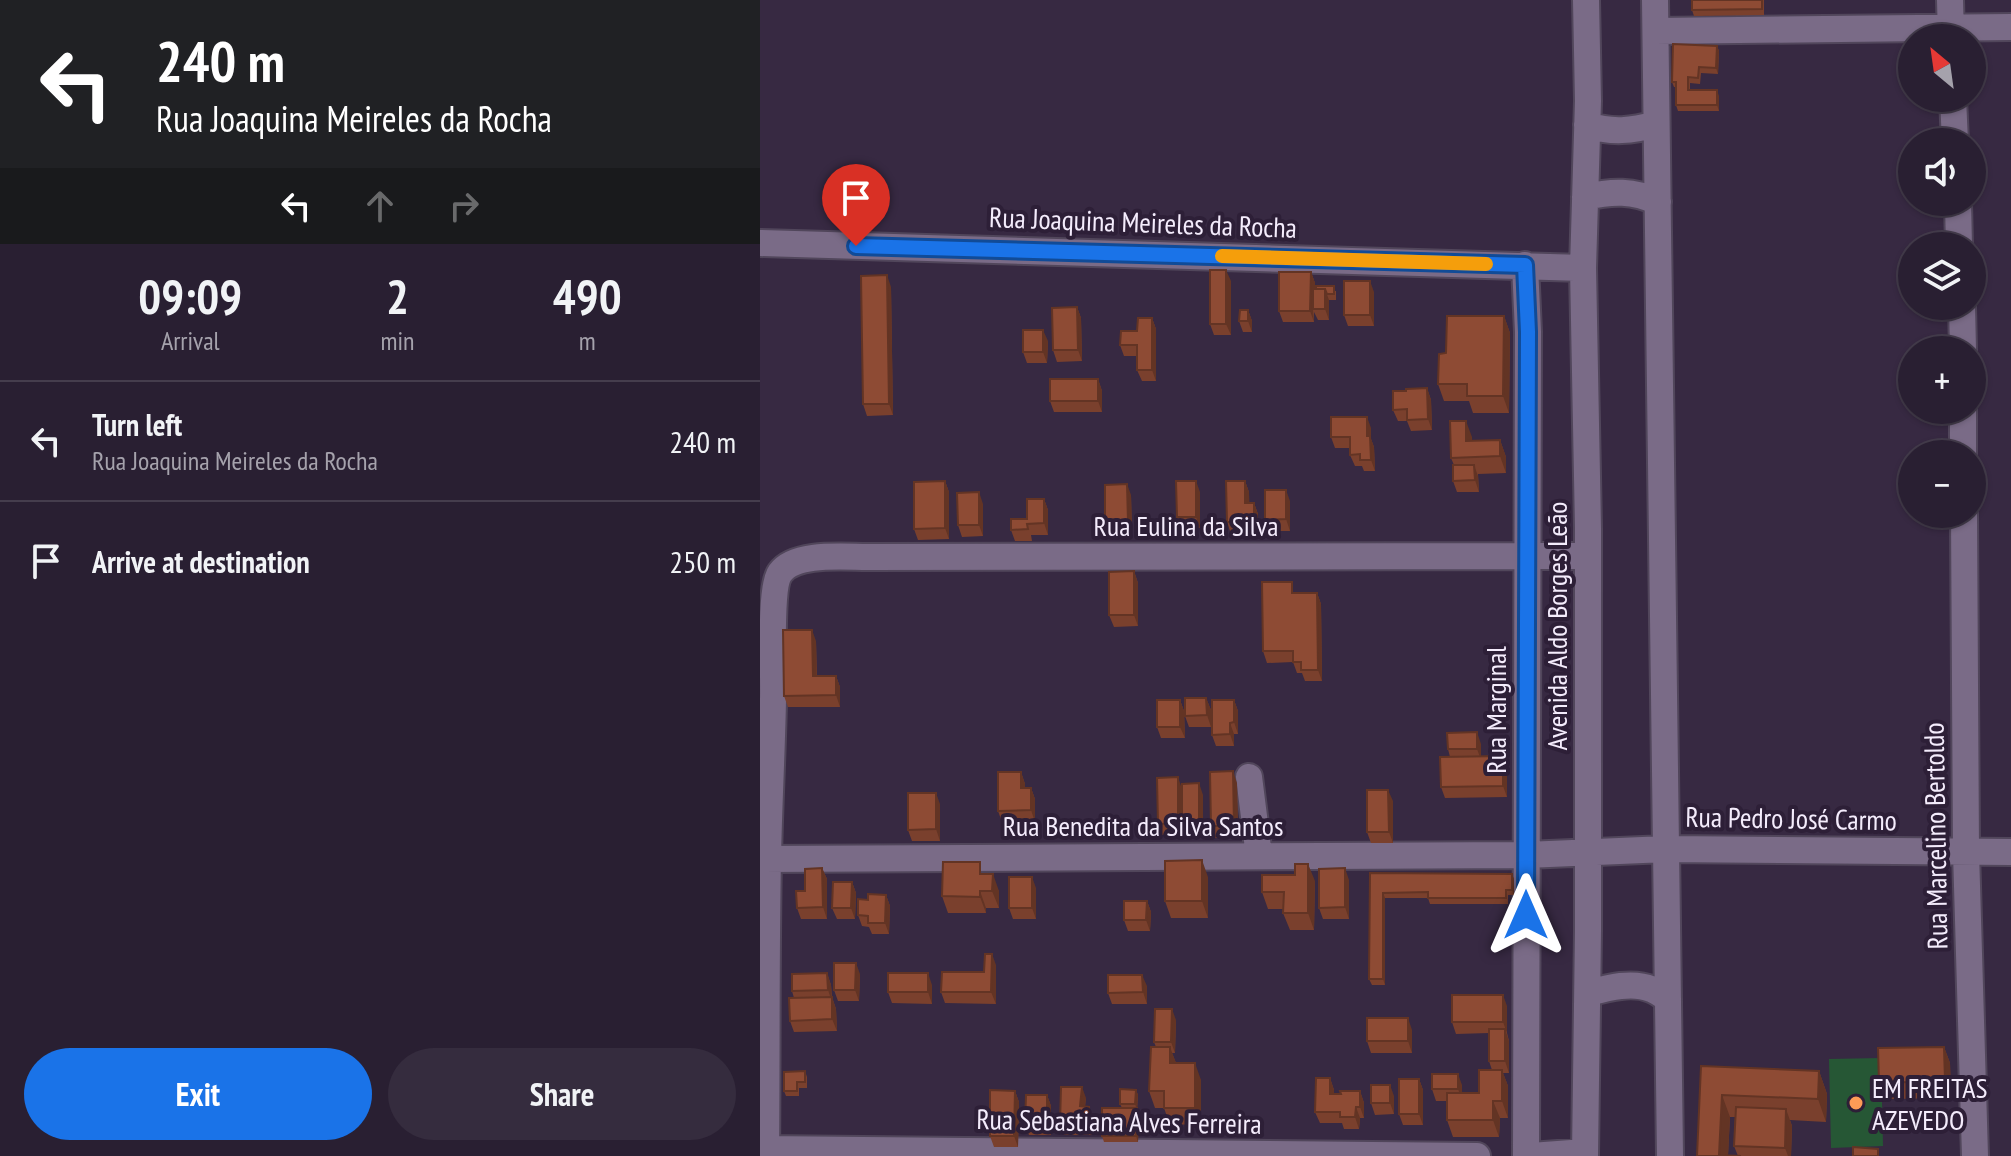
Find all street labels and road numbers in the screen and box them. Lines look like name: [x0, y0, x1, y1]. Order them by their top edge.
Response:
street label: Rua Joaquina Meireles da Rocha: [988, 198, 1298, 246]
street label: Avenida Aldo Borges Leão: [1538, 502, 1575, 750]
street label: Rua Eulina da Silva: [1094, 507, 1278, 544]
street label: Rua Marginal: [1477, 646, 1514, 774]
street label: Rua Marcelino Bertoldo: [1915, 722, 1955, 950]
street label: Rua Pedro José Carmo: [1685, 798, 1897, 838]
street label: Rua Benedita da Silva Santos: [1003, 807, 1283, 844]
street label: Rua Sebastiana Alves Ferreira: [976, 1100, 1262, 1142]

